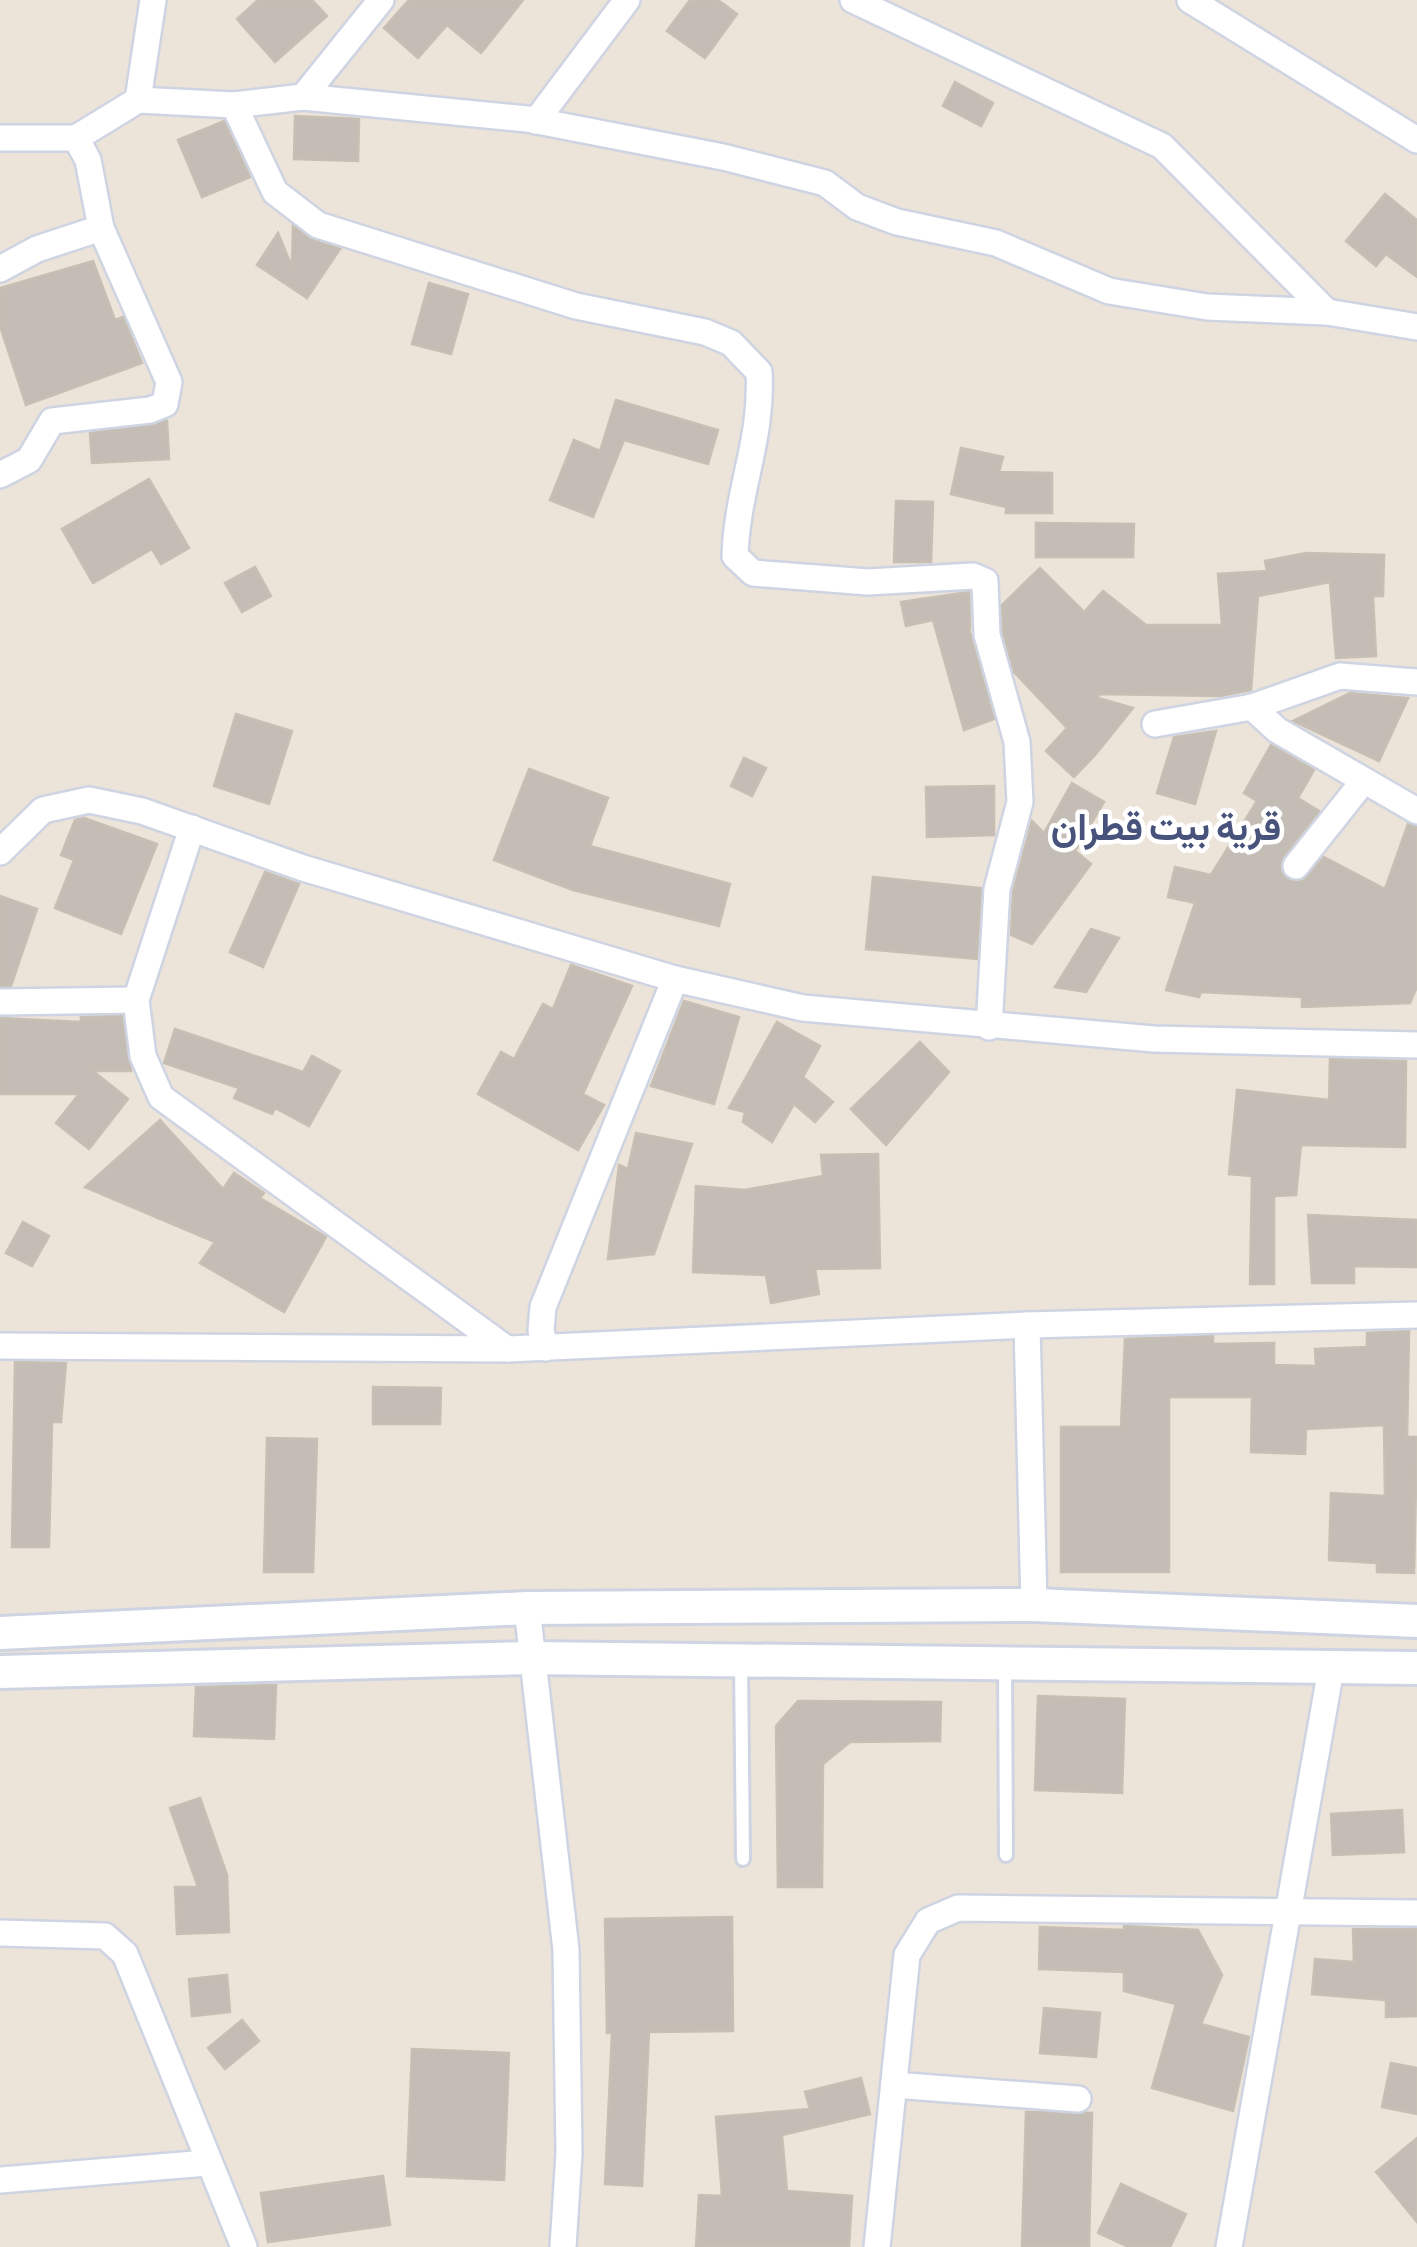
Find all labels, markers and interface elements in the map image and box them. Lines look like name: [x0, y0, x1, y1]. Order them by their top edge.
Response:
district label: قرية بيت قطران: [1051, 806, 1281, 851]

